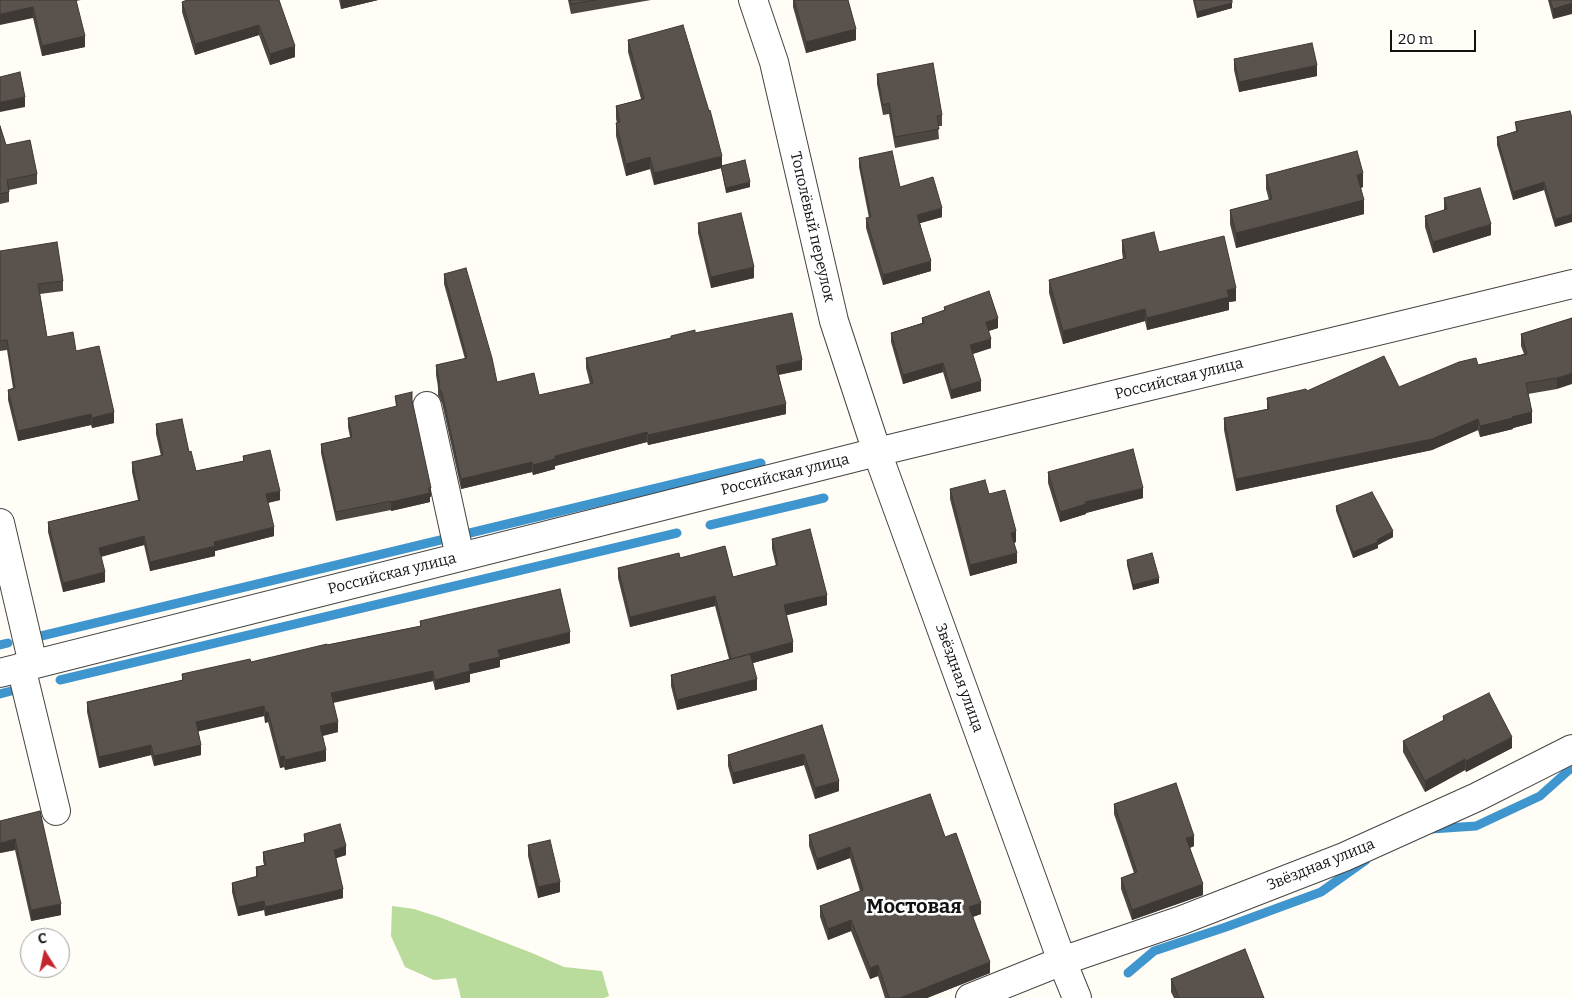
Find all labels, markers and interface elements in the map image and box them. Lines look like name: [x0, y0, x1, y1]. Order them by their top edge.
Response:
scale bar: [1392, 20, 1478, 52]
text: 20 m: [1398, 30, 1433, 48]
street label: Тополёвый переулок: [786, 150, 838, 304]
street label: Российская улица: [1113, 354, 1245, 404]
street label: Российская улица: [719, 450, 851, 500]
street label: Российская улица: [326, 549, 458, 599]
street label: Звёздная улица: [931, 621, 987, 735]
street label: Звёздная улица: [1264, 835, 1378, 895]
district label: Мостовая: [866, 895, 962, 919]
north arrow: [20, 928, 70, 978]
text: С: [37, 930, 48, 948]

